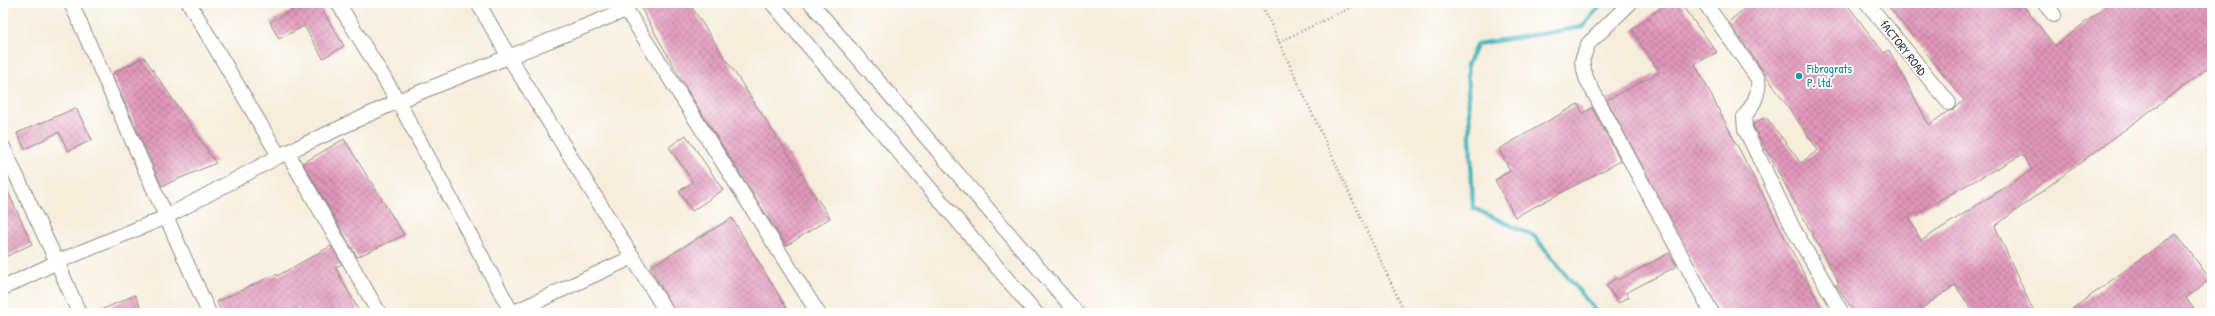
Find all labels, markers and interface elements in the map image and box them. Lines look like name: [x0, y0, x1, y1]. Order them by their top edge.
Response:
street label: fACTORY ROAD: [1876, 16, 1931, 79]
place label: Fibrograts P. ltd.: [1806, 60, 1852, 91]
marker: Fibrograts P. ltd.: [1794, 71, 1804, 81]

